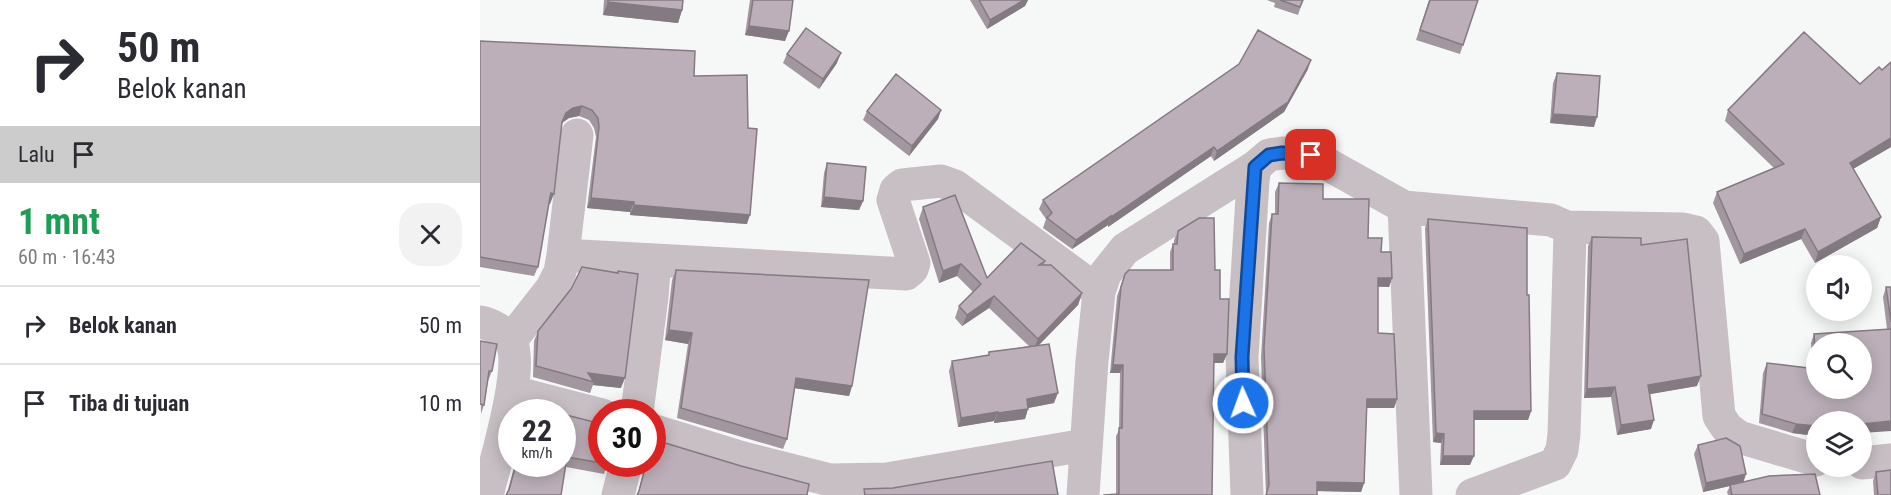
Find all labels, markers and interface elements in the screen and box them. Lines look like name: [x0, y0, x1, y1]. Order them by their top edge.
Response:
text: 50 m: [117, 23, 200, 72]
icon: right: [18, 24, 96, 102]
text: Belok kanan: [117, 73, 247, 105]
pin: [1285, 129, 1336, 180]
icon: arrive: [67, 138, 100, 171]
icon: arrive: [1294, 138, 1327, 171]
text: Lalu: [18, 142, 55, 167]
text: 1 mnt: [18, 201, 100, 243]
button: close: [399, 203, 462, 266]
text: 60 m · 16:43: [18, 245, 116, 269]
map controls: [1806, 255, 1872, 477]
button: sound: [1806, 255, 1872, 321]
icon: right: [18, 309, 51, 342]
text: Belok kanan: [69, 313, 177, 338]
text: 50 m: [419, 313, 462, 338]
button: search: [1806, 333, 1872, 399]
position arrow: [1211, 371, 1275, 435]
icon: arrive: [18, 387, 51, 420]
text: Tiba di tujuan: [69, 391, 189, 416]
text: 10 m: [419, 391, 462, 416]
speed limit sign: 30: [588, 399, 666, 477]
button: layers: [1806, 411, 1872, 477]
text: 22: [522, 413, 552, 448]
text: km/h: [522, 444, 552, 462]

